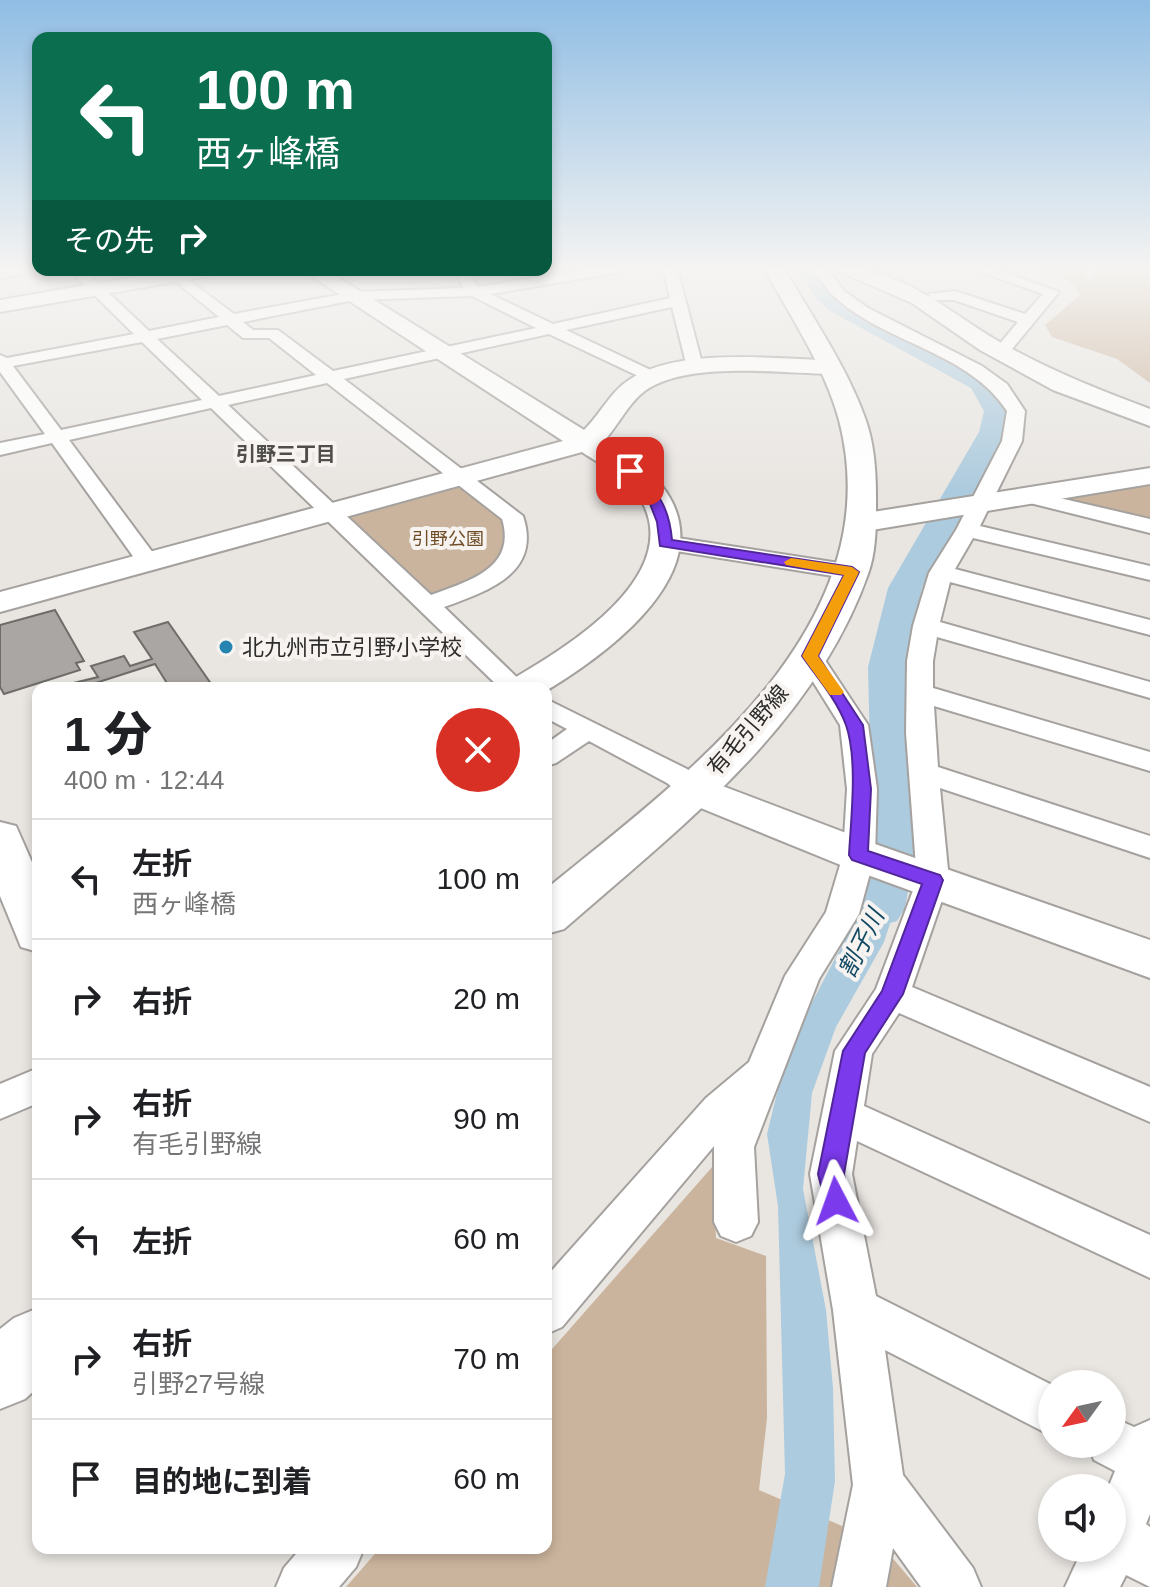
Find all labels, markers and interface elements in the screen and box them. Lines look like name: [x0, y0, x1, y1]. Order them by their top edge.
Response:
text: 100 m: [196, 58, 355, 121]
icon: left: [64, 64, 168, 168]
text: 西ヶ峰橋: [196, 133, 340, 174]
icon: right: [170, 216, 214, 260]
text: その先: [64, 224, 154, 257]
pin: [596, 437, 664, 505]
district label: 引野三丁目: [236, 443, 336, 465]
icon: arrive: [608, 449, 652, 493]
park label: 引野公園: [412, 529, 484, 549]
place label: 北九州市立引野小学校: [242, 635, 462, 660]
marker: 北九州市立引野小学校: [217, 638, 235, 656]
street label: 有毛引野線: [702, 680, 794, 780]
text: 1 分: [64, 708, 152, 761]
button: close: [436, 708, 520, 792]
text: 400 m · 12:44: [64, 765, 224, 795]
text: 左折: [132, 847, 192, 880]
icon: left: [64, 857, 108, 901]
text: 100 m: [437, 862, 520, 895]
text: 西ヶ峰橋: [132, 889, 236, 919]
water label: 割子川: [833, 902, 890, 981]
icon: right: [64, 977, 108, 1021]
text: 20 m: [453, 982, 520, 1015]
text: 右折: [132, 985, 192, 1018]
text: 右折: [132, 1087, 192, 1120]
icon: right: [64, 1097, 108, 1141]
text: 90 m: [453, 1102, 520, 1135]
text: 有毛引野線: [132, 1129, 262, 1159]
position arrow: [794, 1159, 878, 1243]
icon: left: [64, 1217, 108, 1261]
text: 60 m: [453, 1222, 520, 1255]
text: 左折: [132, 1225, 192, 1258]
text: 右折: [132, 1327, 192, 1360]
icon: right: [64, 1337, 108, 1381]
text: 70 m: [453, 1342, 520, 1375]
text: 引野27号線: [132, 1369, 265, 1399]
north arrow: [1038, 1370, 1126, 1458]
map controls: [1038, 1370, 1126, 1562]
icon: arrive: [64, 1457, 108, 1501]
text: 60 m: [453, 1462, 520, 1495]
text: 目的地に到着: [132, 1465, 312, 1498]
button: sound: [1038, 1474, 1126, 1562]

